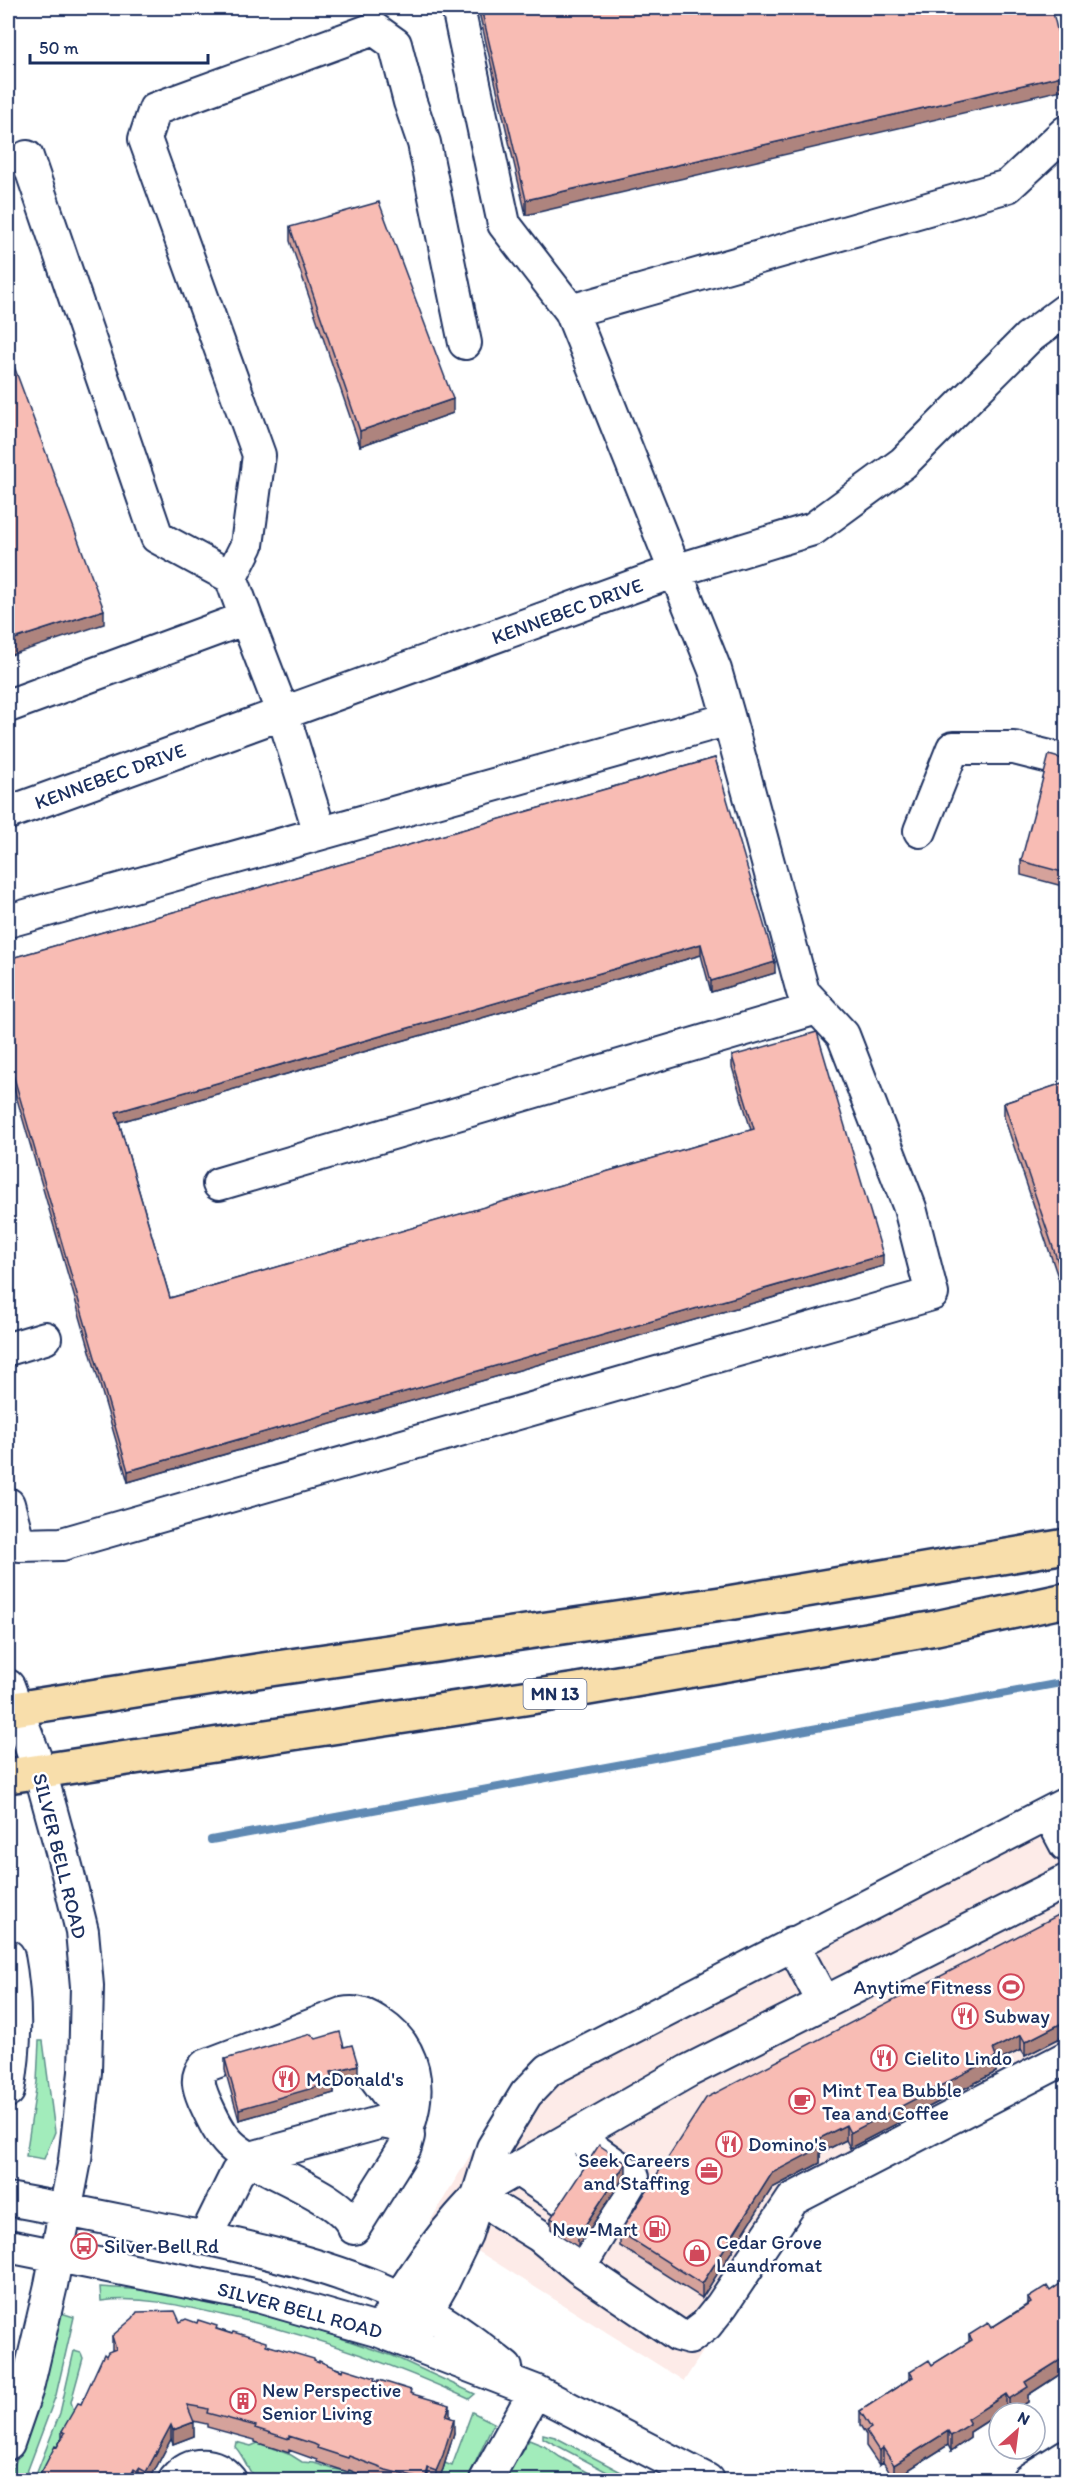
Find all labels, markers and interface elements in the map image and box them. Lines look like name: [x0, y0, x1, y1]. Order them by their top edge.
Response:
scale bar: [30, 27, 208, 65]
text: 50 m: [39, 37, 79, 59]
street label: KENNEBEC DRIVE: [488, 573, 646, 649]
street label: KENNEBEC DRIVE: [31, 738, 189, 814]
road number: MN 13: [524, 1679, 586, 1709]
street label: SILVER BELL ROAD: [28, 1771, 92, 1941]
sports icon: Anytime Fitness: [996, 1972, 1026, 2002]
place label: Anytime Fitness: [854, 1975, 992, 1999]
restaurant icon: Subway: [950, 2001, 980, 2031]
place label: Subway: [984, 2004, 1050, 2028]
restaurant icon: Cielito Lindo: [869, 2043, 899, 2073]
place label: Cielito Lindo: [904, 2046, 1012, 2070]
restaurant icon: McDonald's: [271, 2064, 301, 2094]
place label: McDonald's: [306, 2067, 404, 2091]
place label: Mint Tea Bubble Tea and Coffee: [822, 2078, 962, 2125]
cafe icon: Mint Tea Bubble Tea and Coffee: [787, 2086, 817, 2116]
restaurant icon: Domino's: [714, 2129, 744, 2159]
place label: Domino's: [748, 2132, 827, 2156]
place label: Seek Careers and Staffing: [578, 2148, 691, 2195]
office icon: Seek Careers and Staffing: [694, 2156, 724, 2186]
fuel station icon: New-Mart: [642, 2214, 672, 2244]
place label: New-Mart: [552, 2217, 638, 2241]
place label: Cedar Grove Laundromat: [716, 2230, 823, 2277]
bus stop icon: Silver Bell Rd: [69, 2231, 99, 2261]
place label: Silver Bell Rd: [104, 2234, 219, 2258]
shop icon: Cedar Grove Laundromat: [682, 2238, 712, 2268]
street label: SILVER BELL ROAD: [215, 2276, 385, 2344]
place label: New Perspective Senior Living: [262, 2378, 401, 2425]
building icon: New Perspective Senior Living: [228, 2386, 258, 2416]
north arrow: [987, 2401, 1047, 2461]
text: N: [1015, 2407, 1033, 2429]

